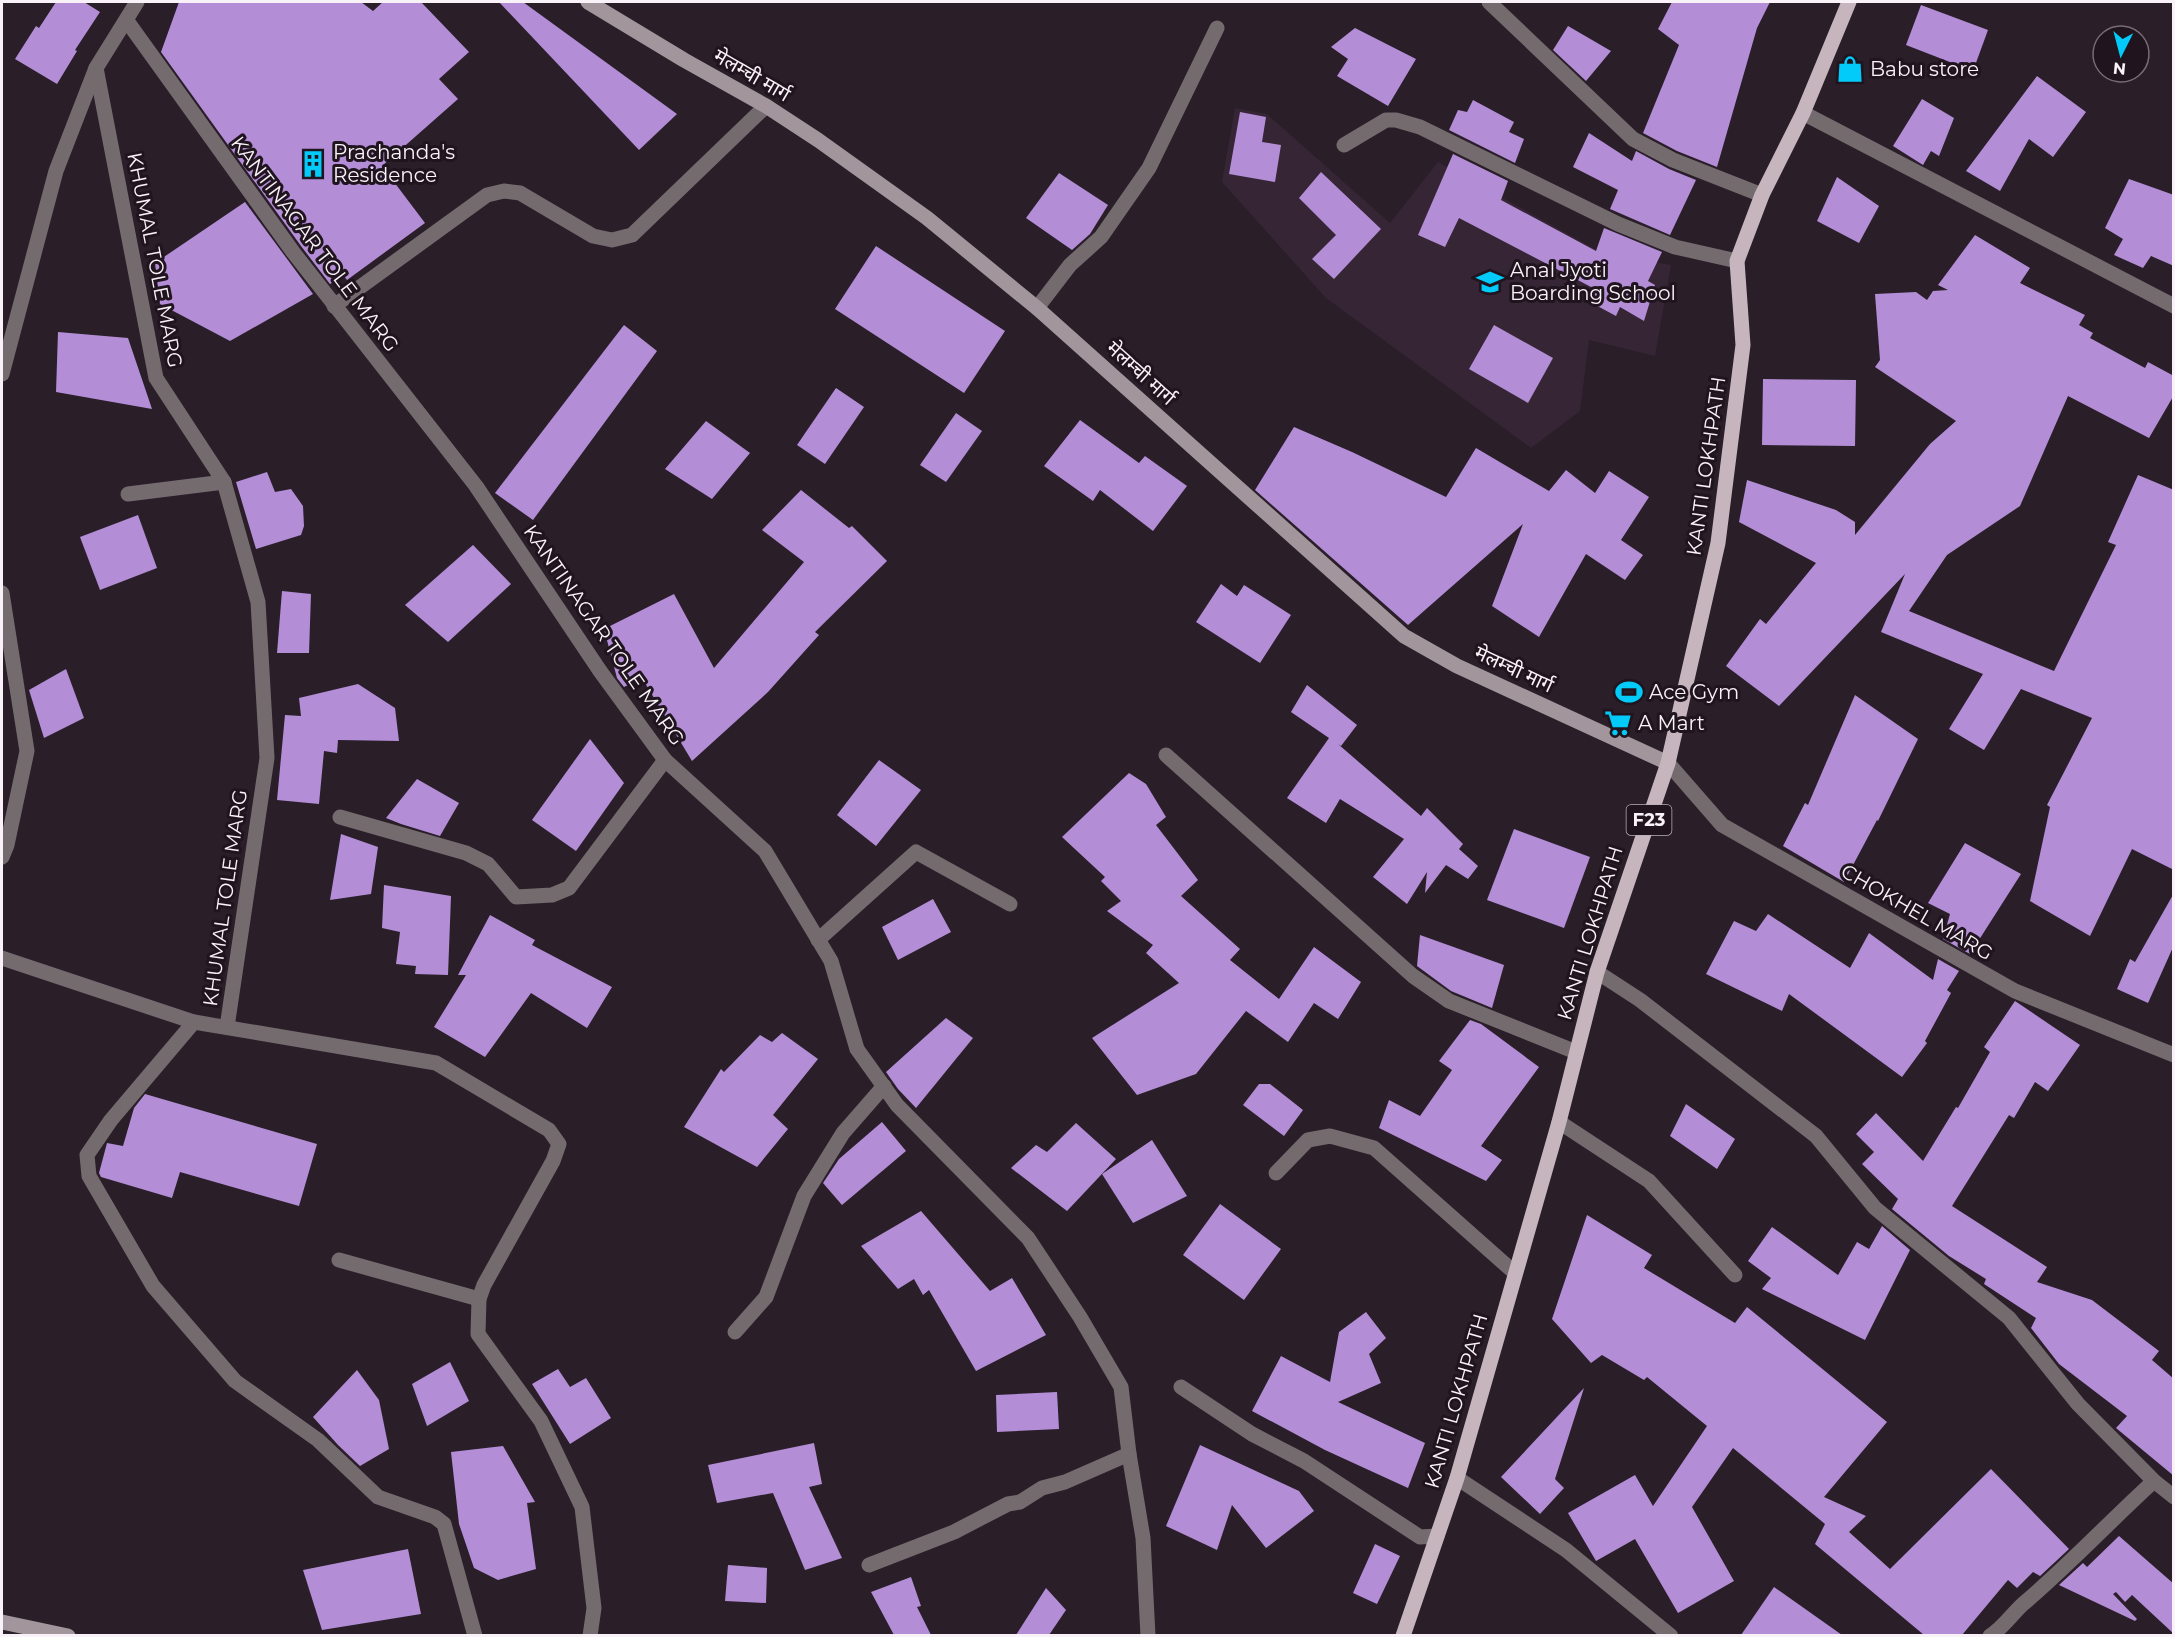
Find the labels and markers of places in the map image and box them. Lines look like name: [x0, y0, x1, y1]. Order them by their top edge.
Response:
shop icon: Babu store: [1835, 54, 1865, 84]
place label: Babu store: [1870, 57, 1979, 81]
place label: Prachanda's Residence: [333, 140, 455, 187]
building icon: Prachanda's Residence: [298, 149, 328, 179]
place label: Anal Jyoti Boarding School: [1510, 258, 1676, 305]
school or university icon: Anal Jyoti Boarding School: [1475, 267, 1505, 297]
sports icon: Ace Gym: [1614, 677, 1644, 707]
place label: Ace Gym: [1649, 680, 1739, 704]
supermarket icon: A Mart: [1603, 708, 1633, 738]
place label: A Mart: [1638, 711, 1705, 735]

